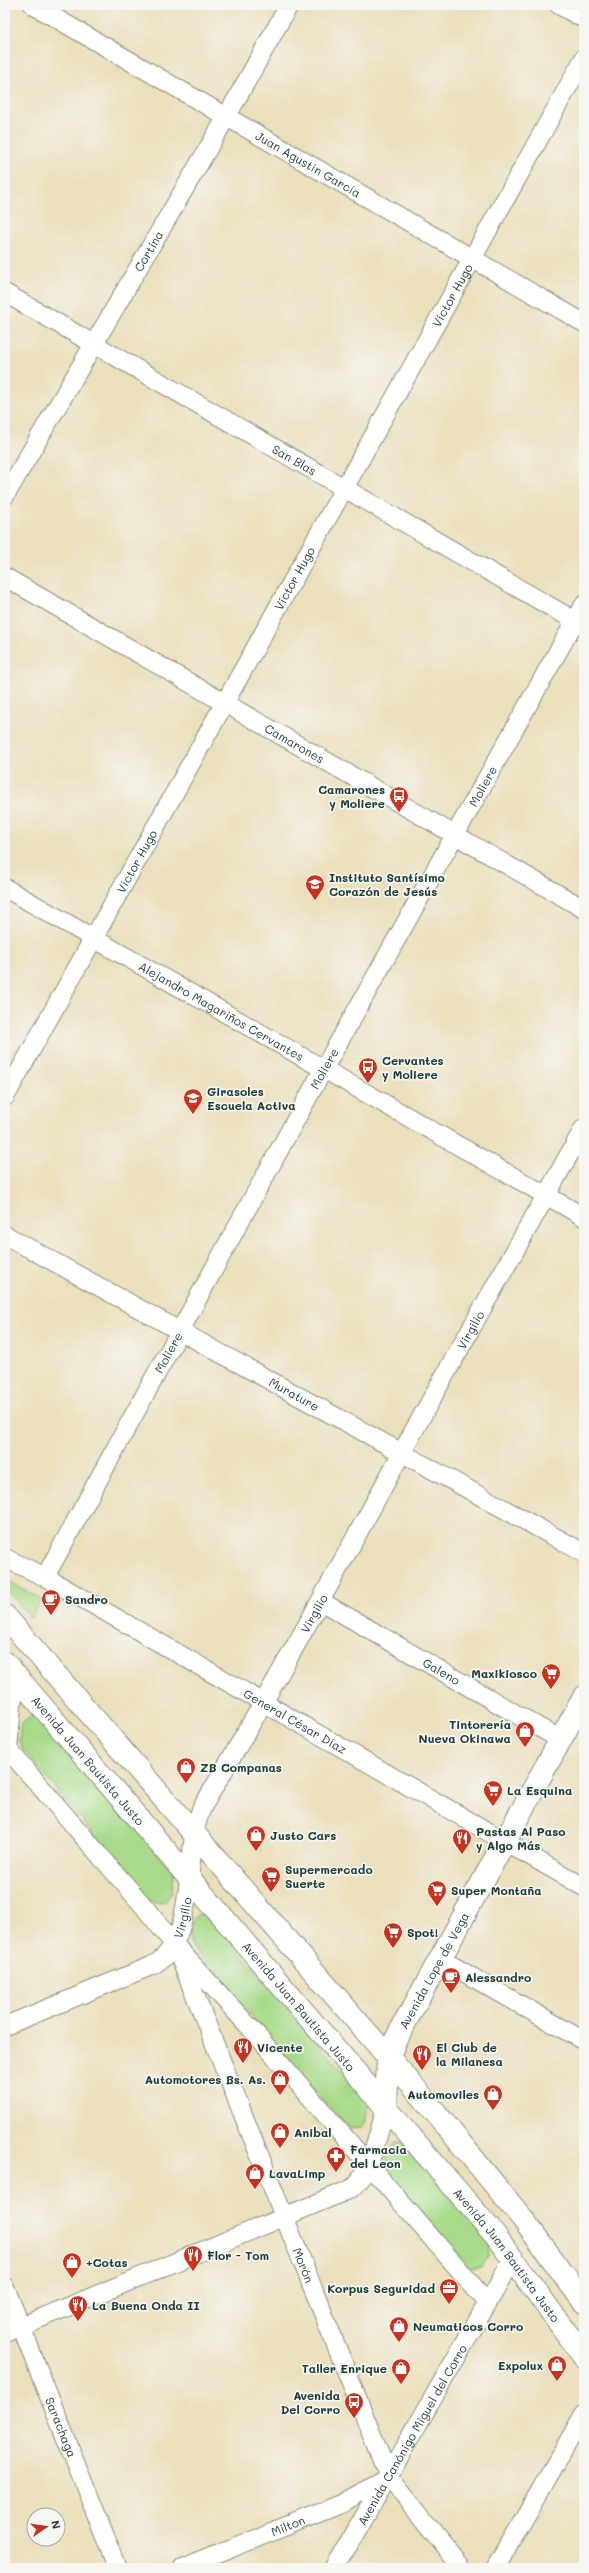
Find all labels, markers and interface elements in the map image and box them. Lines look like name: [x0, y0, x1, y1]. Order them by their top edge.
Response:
street label: Juan Agustín García: [253, 127, 364, 201]
street label: Cortina: [130, 227, 166, 274]
street label: Víctor Hugo: [428, 261, 476, 330]
street label: San Blas: [270, 440, 320, 479]
street label: Víctor Hugo: [270, 544, 318, 613]
street label: Camarones: [262, 720, 328, 767]
street label: Moliere: [465, 763, 500, 809]
place label: Camarones y Moliere: [318, 781, 385, 811]
bus stop icon: Camarones y Moliere: [388, 785, 410, 813]
street label: Víctor Hugo: [112, 827, 160, 896]
place label: Instituto Santísimo Corazón de Jesús: [329, 869, 445, 899]
school or university icon: Instituto Santísimo Corazón de Jesús: [304, 873, 326, 901]
street label: Alejandro Magariños Cervantes: [136, 958, 307, 1064]
street label: Moliere: [306, 1045, 342, 1092]
place label: Cervantes y Moliere: [382, 1052, 444, 1082]
bus stop icon: Cervantes y Moliere: [357, 1056, 379, 1084]
place label: Girasoles Escuela Activa: [207, 1083, 296, 1113]
school or university icon: Girasoles Escuela Activa: [182, 1087, 204, 1115]
street label: Virgilio: [453, 1308, 488, 1352]
street label: Moliere: [150, 1329, 186, 1376]
street label: Murature: [266, 1374, 322, 1414]
cafe icon: Sandro: [40, 1588, 62, 1616]
place label: Sandro: [65, 1591, 108, 1607]
street label: Virgilio: [297, 1591, 331, 1636]
street label: Galeno: [420, 1654, 463, 1688]
supermarket icon: Maxikiosco: [540, 1662, 562, 1690]
place label: Maxikiosco: [471, 1665, 537, 1681]
street label: General César Díaz: [241, 1685, 350, 1757]
street label: Avenida Juan Bautista Justo: [28, 1692, 148, 1828]
place label: Tintorería Nueva Okinawa: [419, 1716, 511, 1746]
shop icon: Tintorería Nueva Okinawa: [514, 1720, 536, 1748]
shop icon: ZB Companas: [175, 1756, 197, 1784]
place label: ZB Companas: [200, 1759, 282, 1775]
supermarket icon: La Esquina: [482, 1779, 504, 1807]
place label: La Esquina: [507, 1782, 572, 1798]
place label: Pastas Al Paso y Algo Más: [476, 1823, 566, 1853]
shop icon: Justo Cars: [245, 1824, 267, 1852]
place label: Justo Cars: [270, 1827, 336, 1843]
restaurant icon: Pastas Al Paso y Algo Más: [451, 1827, 473, 1855]
place label: Supermercado Suerte: [285, 1861, 373, 1891]
supermarket icon: Supermercado Suerte: [260, 1865, 282, 1893]
supermarket icon: Super Montaña: [426, 1879, 448, 1907]
place label: Super Montaña: [451, 1882, 542, 1898]
street label: Virgilio: [169, 1896, 195, 1941]
street label: Avenida Lope de Vega: [395, 1909, 472, 2032]
supermarket icon: Spot!: [382, 1921, 404, 1949]
place label: Spot!: [407, 1924, 438, 1940]
street label: Avenida Juan Bautista Justo: [239, 1938, 359, 2074]
cafe icon: Alessandro: [440, 1966, 462, 1994]
place label: Alessandro: [465, 1969, 531, 1985]
restaurant icon: Vicente: [232, 2036, 254, 2064]
place label: Vicente: [257, 2039, 303, 2055]
place label: El Club de la Milanesa: [436, 2039, 503, 2069]
restaurant icon: El Club de la Milanesa: [411, 2043, 433, 2071]
shop icon: Automotores Bs. As.: [269, 2068, 291, 2096]
place label: Automotores Bs. As.: [145, 2071, 266, 2087]
shop icon: Automoviles: [482, 2083, 504, 2111]
place label: Automoviles: [407, 2086, 479, 2102]
shop icon: Anibal: [269, 2121, 291, 2149]
place label: Anibal: [294, 2124, 332, 2140]
place label: Farmacia del Leon: [350, 2141, 407, 2171]
pharmacy icon: Farmacia del Leon: [325, 2145, 347, 2173]
shop icon: LavaLimp: [244, 2162, 266, 2190]
place label: LavaLimp: [269, 2165, 326, 2181]
street label: Avenida Juan Bautista Justo: [450, 2184, 564, 2325]
restaurant icon: Flor - Tom: [182, 2244, 204, 2272]
street label: Morón: [289, 2245, 318, 2285]
place label: Flor - Tom: [207, 2247, 269, 2263]
shop icon: +Cotas: [61, 2251, 83, 2279]
place label: +Cotas: [86, 2254, 128, 2270]
office icon: Korpus Seguridad: [438, 2277, 460, 2305]
place label: Korpus Seguridad: [327, 2280, 435, 2296]
restaurant icon: La Buena Onda II: [67, 2294, 89, 2322]
place label: La Buena Onda II: [92, 2297, 200, 2313]
shop icon: Neumaticos Corro: [388, 2315, 410, 2343]
place label: Neumaticos Corro: [413, 2318, 523, 2334]
street label: Avenida Canónigo Miguel del Corro: [353, 2341, 470, 2528]
shop icon: Expolux: [546, 2354, 568, 2382]
shop icon: Taller Enrique: [390, 2357, 412, 2385]
place label: Expolux: [498, 2357, 543, 2373]
place label: Taller Enrique: [302, 2360, 387, 2376]
place label: Avenida Del Corro: [281, 2387, 340, 2417]
bus stop icon: Avenida Del Corro: [343, 2391, 365, 2419]
street label: Sarachaga: [42, 2395, 81, 2460]
north arrow: [26, 2507, 66, 2547]
street label: Milton: [268, 2511, 307, 2539]
text: N: [48, 2519, 64, 2530]

